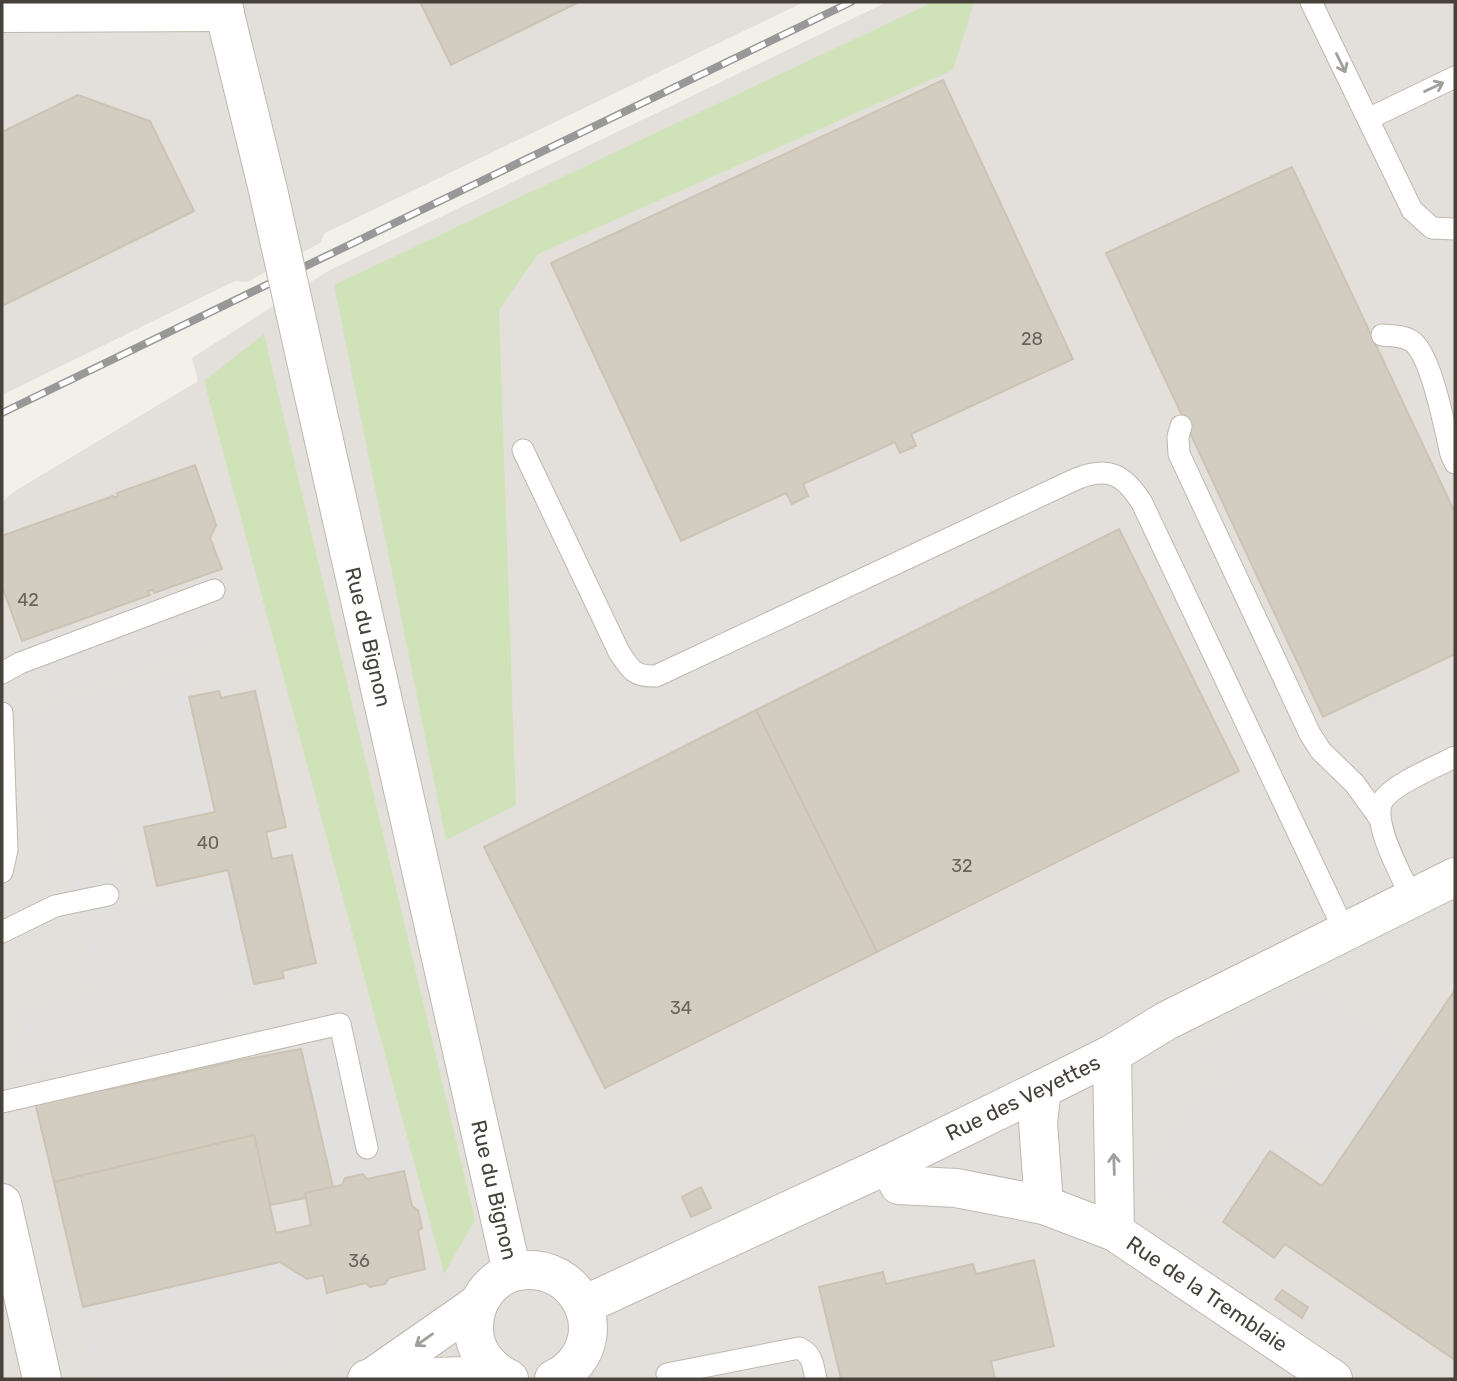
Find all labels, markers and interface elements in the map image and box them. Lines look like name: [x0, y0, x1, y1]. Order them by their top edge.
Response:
one-way arrow: [1334, 52, 1348, 73]
one-way arrow: [1423, 80, 1444, 93]
house number: 28: [1021, 328, 1043, 350]
street label: Rue du Bignon: [340, 565, 397, 709]
house number: 42: [17, 589, 39, 611]
house number: 40: [197, 832, 219, 854]
house number: 32: [951, 855, 973, 877]
house number: 34: [670, 997, 692, 1019]
street label: Rue des Veyettes: [942, 1049, 1104, 1146]
street label: Rue du Bignon: [466, 1118, 523, 1262]
one-way arrow: [1107, 1153, 1120, 1176]
street label: Rue de la Tremblaie: [1122, 1230, 1292, 1357]
house number: 36: [348, 1250, 370, 1272]
one-way arrow: [415, 1333, 434, 1347]

